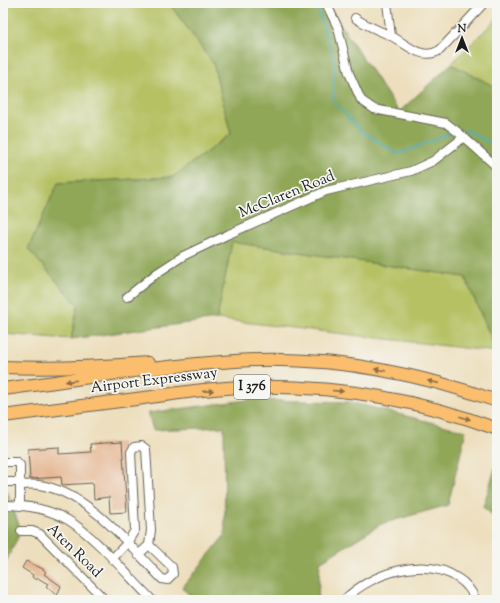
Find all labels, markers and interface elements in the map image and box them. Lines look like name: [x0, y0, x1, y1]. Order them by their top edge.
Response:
north arrow: [442, 18, 482, 58]
text: N: [457, 21, 467, 37]
street label: McClaren Road: [236, 166, 339, 224]
street label: Airport Expressway: [89, 363, 219, 399]
one-way arrow: [374, 367, 386, 373]
road number: I 376: [234, 375, 270, 399]
one-way arrow: [64, 378, 77, 384]
one-way arrow: [427, 378, 439, 384]
one-way arrow: [202, 387, 214, 394]
one-way arrow: [332, 388, 344, 394]
one-way arrow: [459, 415, 471, 421]
street label: Aten Road: [42, 519, 107, 583]

